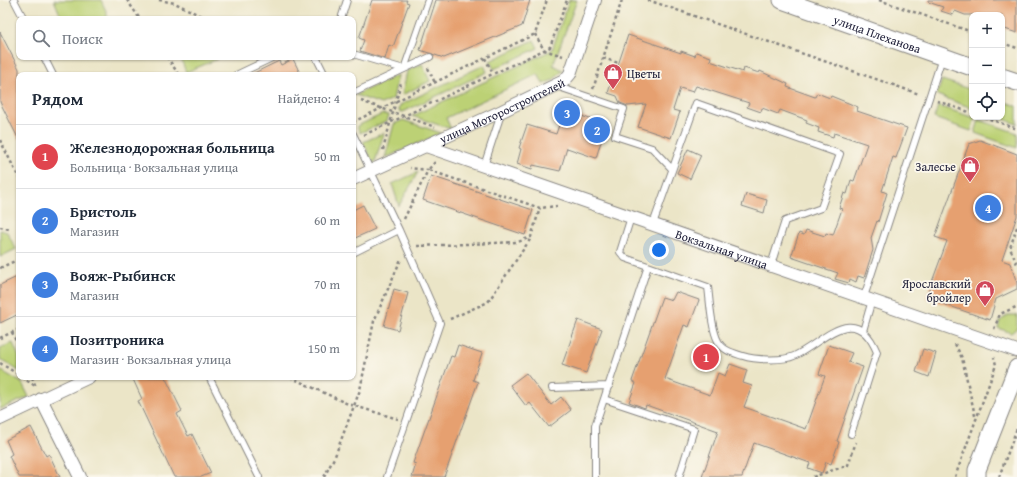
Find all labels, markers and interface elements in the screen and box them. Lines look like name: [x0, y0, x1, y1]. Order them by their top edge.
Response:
street label: улица Плеханова: [830, 10, 924, 57]
map controls: [969, 12, 1005, 120]
button: +: [969, 12, 1005, 48]
search box: [16, 16, 356, 60]
icon: search: [30, 27, 52, 49]
text: Поиск: [62, 28, 103, 49]
button: −: [969, 48, 1005, 84]
shop icon: Цветы: [602, 62, 624, 90]
place label: Цветы: [627, 65, 661, 82]
street label: улица Моторостроителей: [436, 73, 567, 147]
button: locate: [969, 84, 1005, 120]
text: Рядом: [32, 86, 83, 111]
text: Найдено: 4: [278, 89, 340, 108]
pin: 3: [554, 98, 580, 128]
pin: 2: [584, 115, 610, 145]
text: Железнодорожная больница: [70, 137, 275, 158]
text: 1: [42, 147, 48, 166]
text: 50 m: [314, 147, 340, 166]
shop icon: Залесье: [959, 155, 981, 183]
text: Больница · Вокзальная улица: [70, 158, 238, 177]
place label: Залесье: [915, 158, 956, 175]
pin: 4: [975, 193, 1001, 223]
text: Бристоль: [70, 201, 137, 222]
text: 2: [42, 211, 48, 230]
text: 60 m: [314, 211, 340, 230]
text: Магазин: [70, 222, 119, 241]
street label: Вокзальная улица: [673, 225, 770, 272]
your location: [649, 240, 669, 260]
text: Вояж-Рыбинск: [70, 265, 175, 286]
text: 3: [42, 275, 48, 294]
text: 70 m: [314, 275, 340, 294]
place label: Ярославский бройлер: [901, 275, 972, 306]
shop icon: Ярославский бройлер: [974, 279, 996, 307]
text: Магазин: [70, 286, 119, 305]
text: Позитроника: [70, 329, 164, 350]
text: 4: [42, 339, 48, 358]
text: 150 m: [308, 339, 340, 358]
pin: 1: [693, 342, 719, 372]
text: Магазин · Вокзальная улица: [70, 350, 231, 369]

